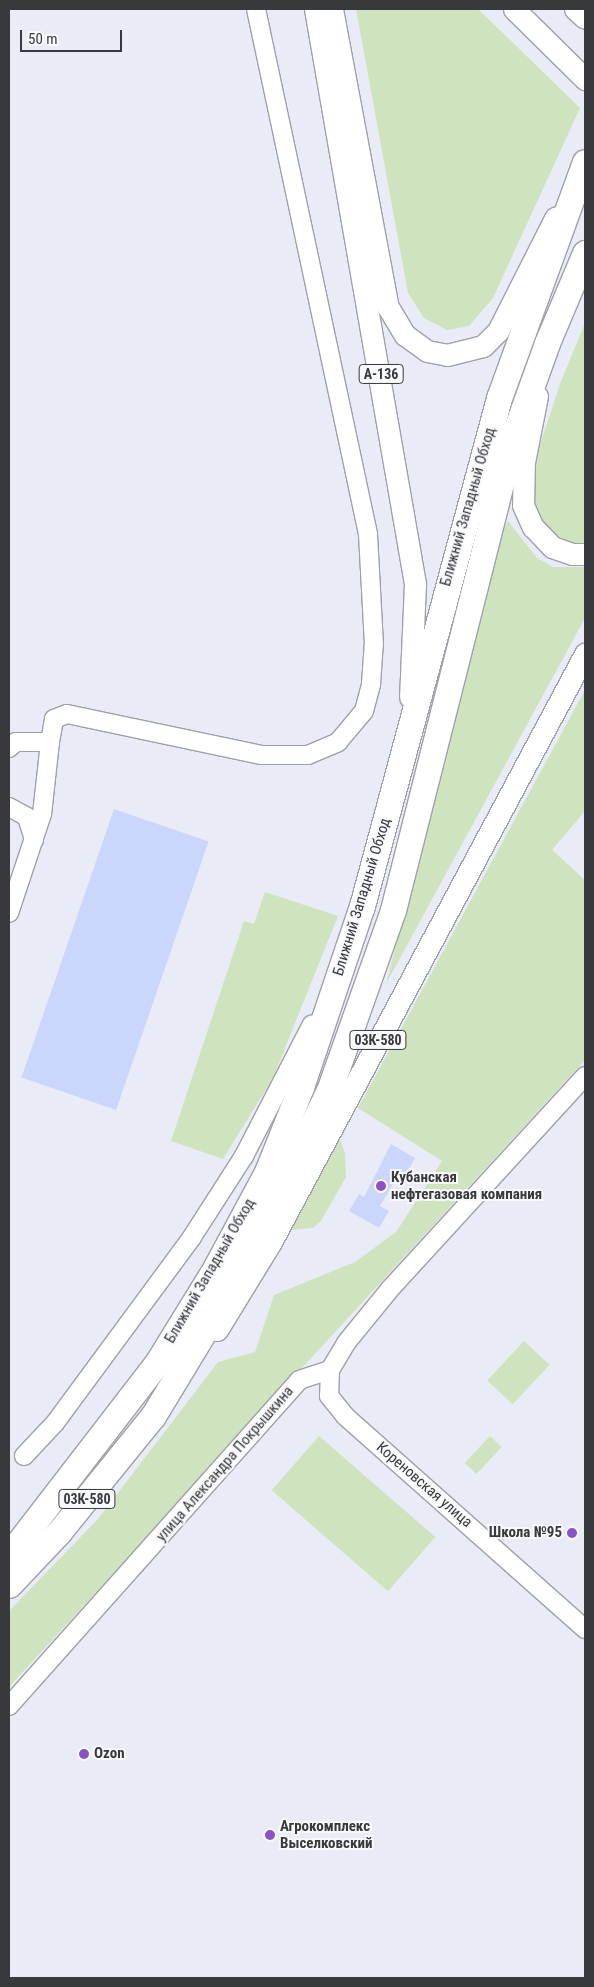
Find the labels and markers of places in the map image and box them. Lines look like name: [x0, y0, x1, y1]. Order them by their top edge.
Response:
place label: Кубанская нефтегазовая компания: [391, 1168, 542, 1203]
marker: Кубанская нефтегазовая компания: [375, 1180, 387, 1192]
place label: Школа №95: [489, 1524, 562, 1542]
marker: Школа №95: [566, 1527, 578, 1539]
place label: Ozon: [94, 1745, 125, 1763]
marker: Ozon: [78, 1748, 90, 1760]
place label: Агрокомплекс Выселковский: [280, 1817, 373, 1852]
marker: Агрокомплекс Выселковский: [264, 1829, 276, 1841]

